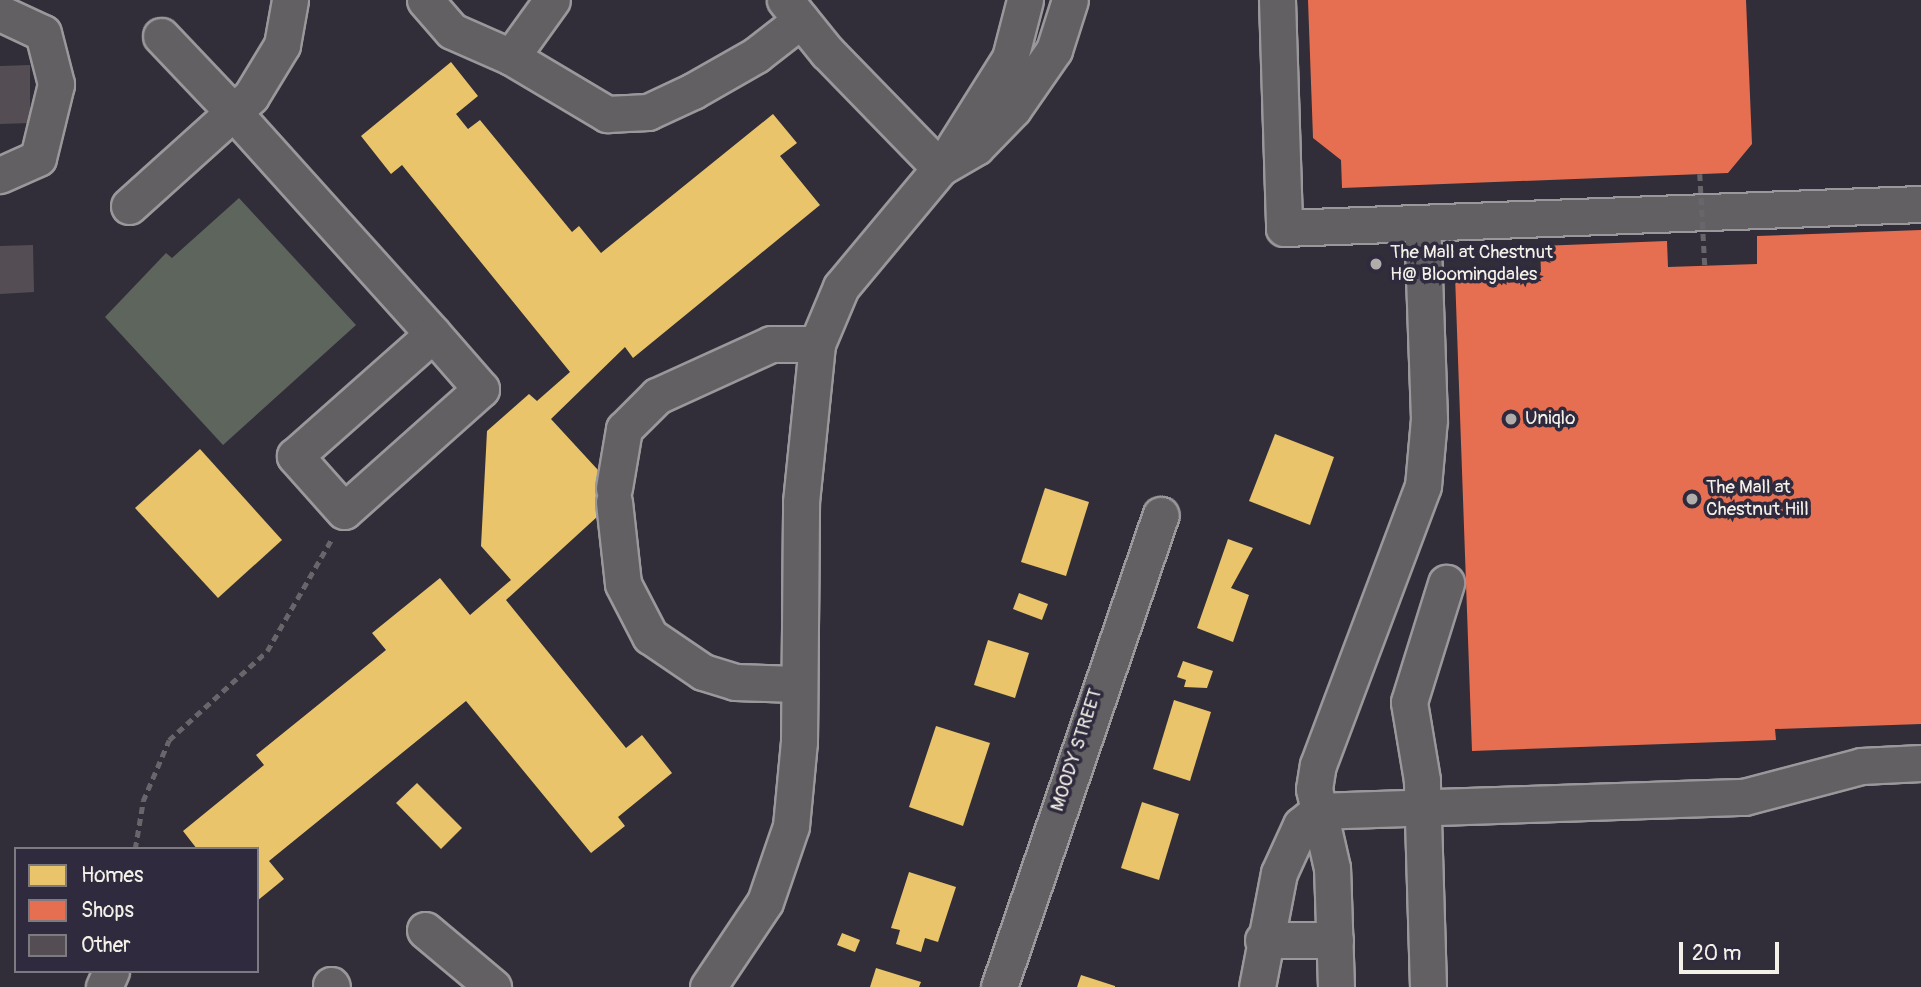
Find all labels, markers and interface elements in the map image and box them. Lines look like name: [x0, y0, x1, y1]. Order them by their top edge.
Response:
place label: The Mall at Chestnut H@ Bloomingdales: [1390, 242, 1553, 286]
marker: The Mall at Chestnut H@ Bloomingdales: [1368, 256, 1384, 272]
place label: Uniqlo: [1525, 408, 1575, 430]
marker: Uniqlo: [1503, 411, 1519, 427]
place label: The Mall at Chestnut Hill: [1706, 477, 1809, 521]
marker: The Mall at Chestnut Hill: [1684, 491, 1700, 507]
street label: MOODY STREET: [1046, 686, 1108, 814]
legend: [14, 847, 259, 973]
text: Homes: [81, 862, 143, 889]
text: Shops: [81, 897, 134, 924]
scale bar: [1683, 928, 1783, 972]
text: Other: [81, 932, 131, 959]
text: 20 m: [1692, 940, 1741, 967]

